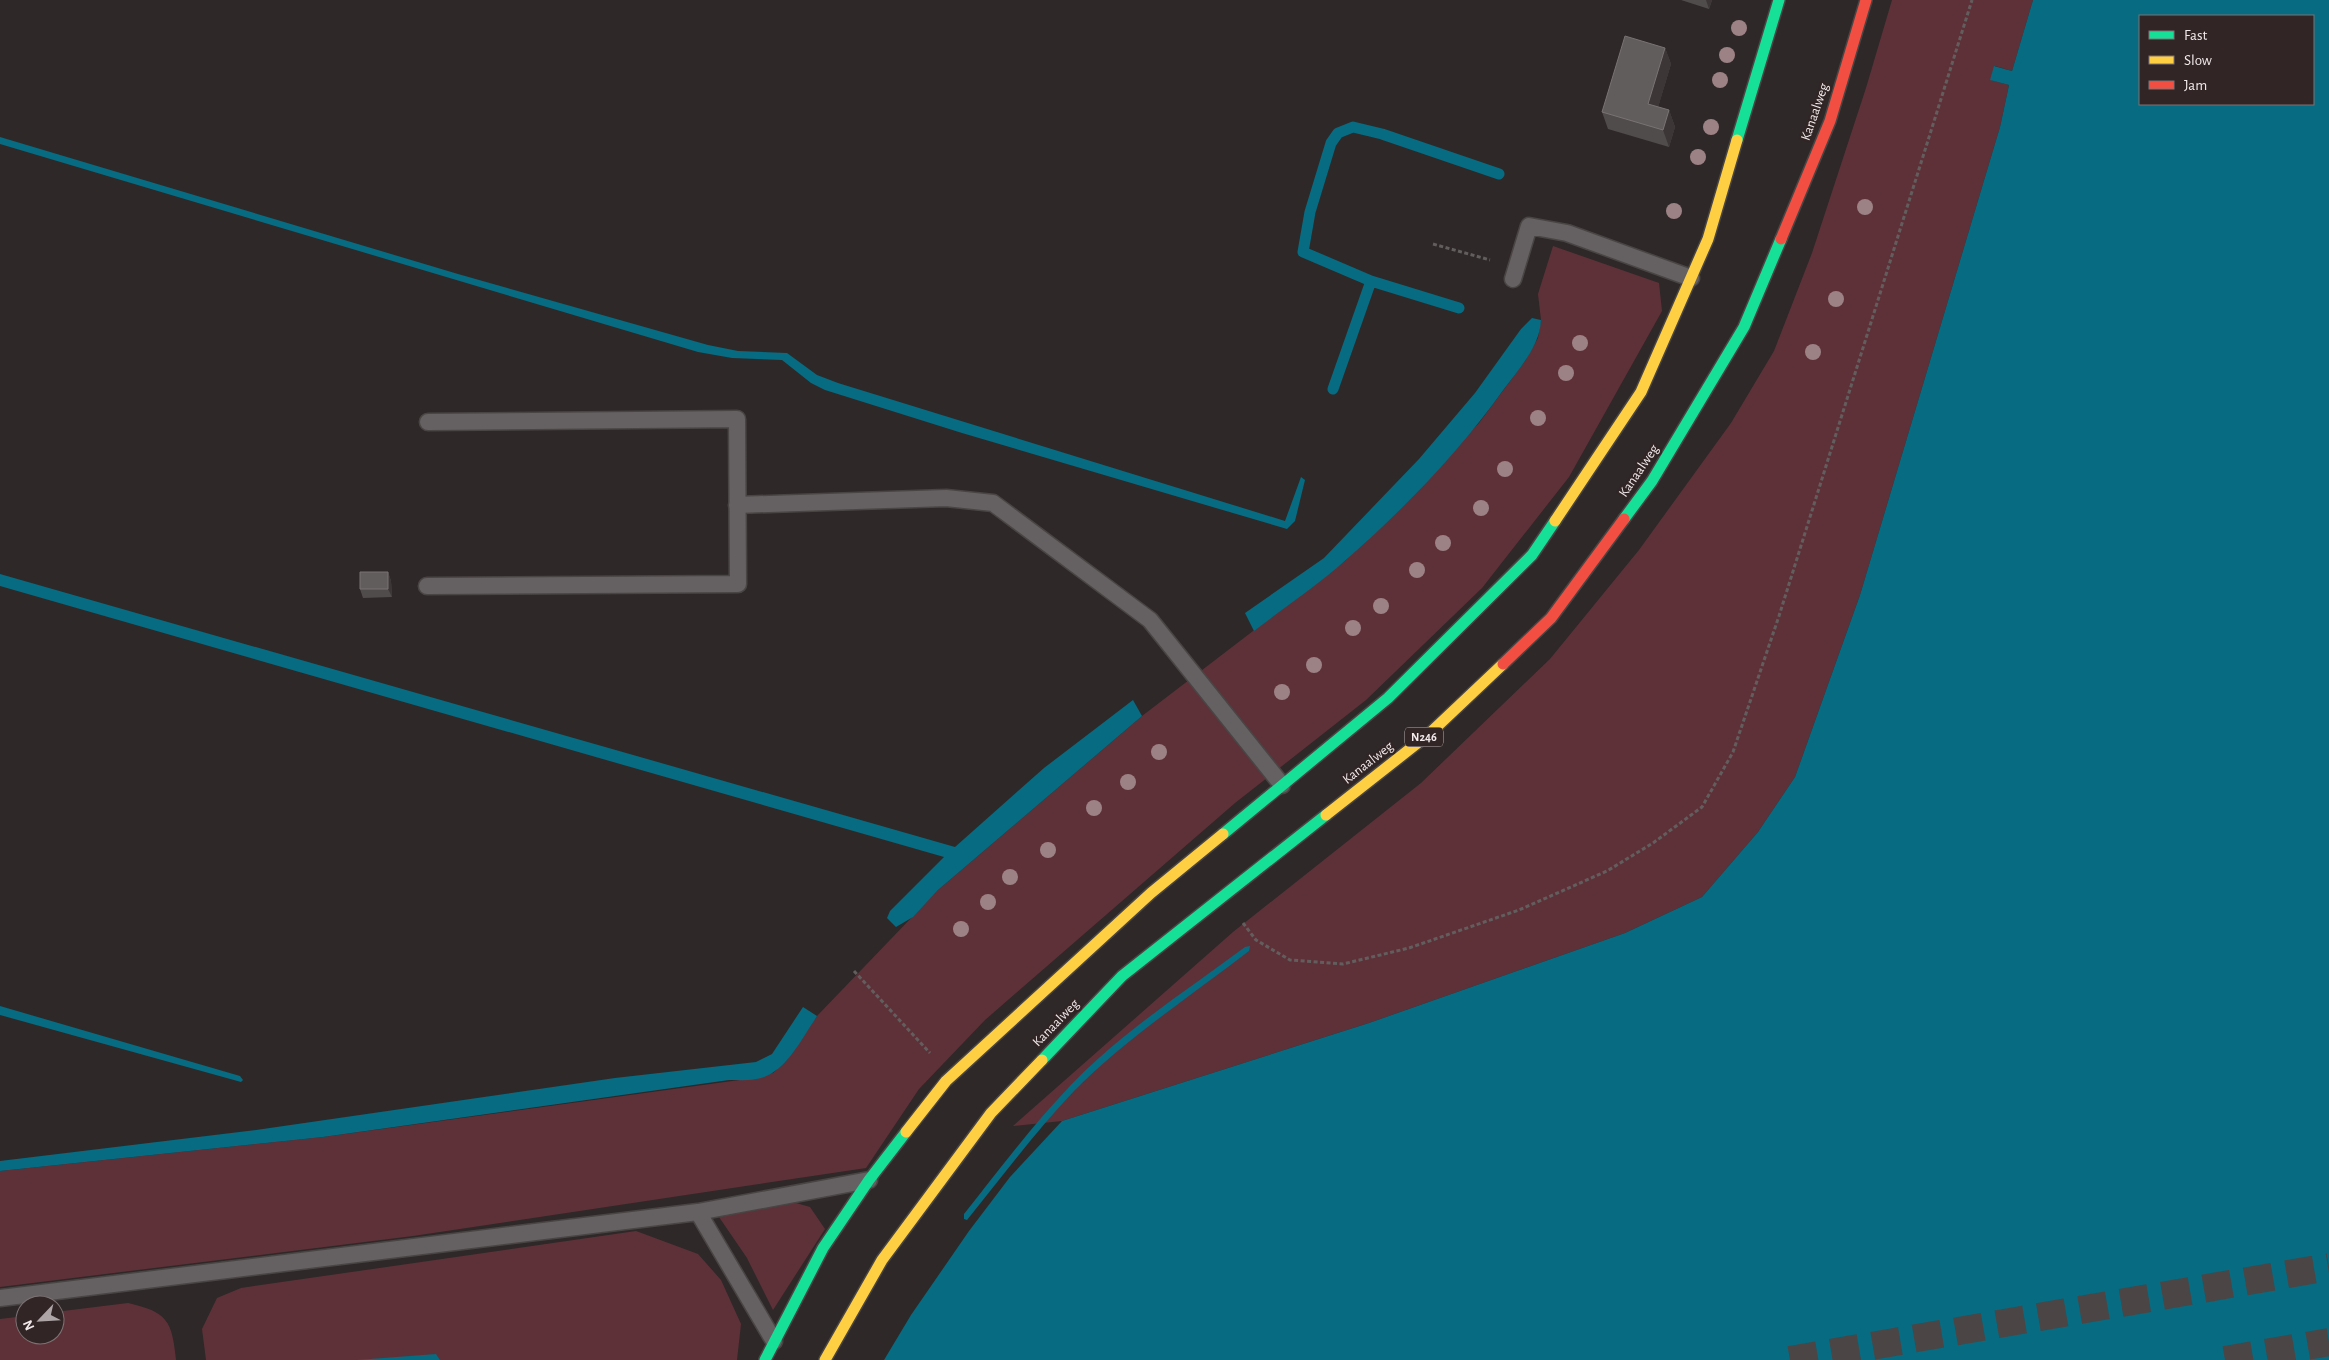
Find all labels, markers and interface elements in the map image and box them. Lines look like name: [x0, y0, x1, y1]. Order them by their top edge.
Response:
legend: [2139, 15, 2314, 105]
text: Fast: [2184, 28, 2208, 43]
text: Slow: [2184, 53, 2212, 68]
text: Jam: [2184, 78, 2207, 93]
street label: Kanaalweg: [1799, 81, 1831, 143]
street label: Kanaalweg: [1616, 442, 1662, 500]
road number: N246: [1405, 728, 1443, 746]
street label: Kanaalweg: [1340, 739, 1396, 787]
street label: Kanaalweg: [1030, 996, 1082, 1049]
north arrow: [15, 1295, 65, 1345]
text: N: [21, 1318, 38, 1332]

